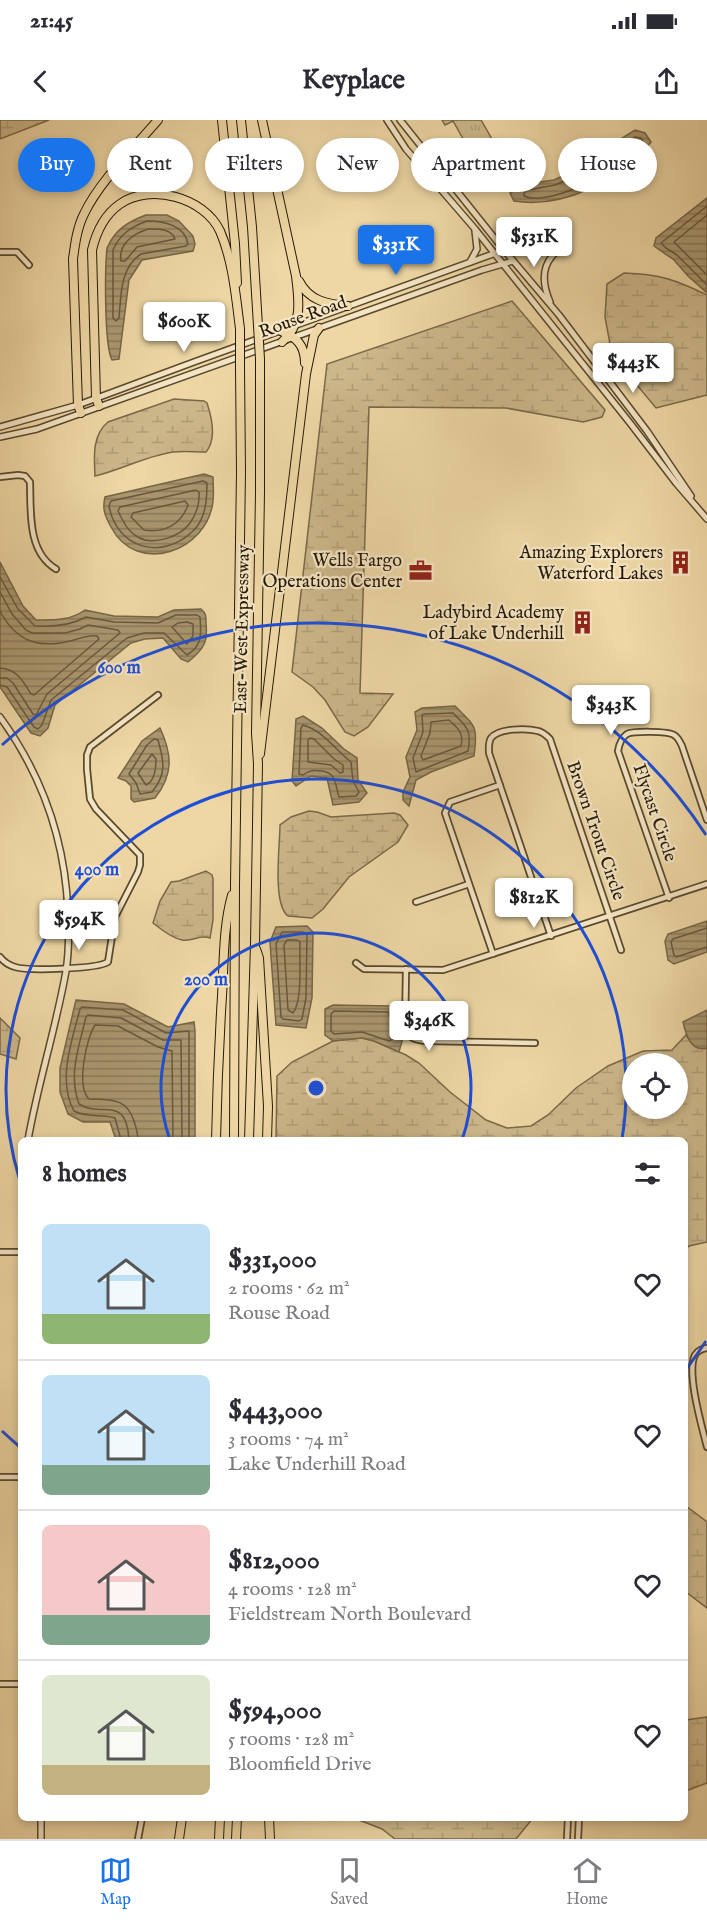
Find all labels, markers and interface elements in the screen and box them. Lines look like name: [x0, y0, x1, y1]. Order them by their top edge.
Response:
text: 21:45: [30, 7, 73, 35]
text: Keyplace: [302, 64, 405, 98]
icon: back: [24, 65, 57, 98]
icon: share: [650, 65, 683, 98]
chip: Buy: [18, 138, 95, 192]
chip: Rent: [107, 138, 193, 192]
chip: Filters: [205, 138, 304, 192]
chip: New: [316, 138, 399, 192]
chip: Apartment: [411, 138, 546, 192]
chip: House: [558, 138, 657, 192]
pin: $531K: [492, 217, 576, 268]
text: $531K: [510, 224, 558, 249]
pin: $331K: [354, 225, 438, 276]
text: $331K: [372, 232, 420, 257]
street label: Rouse Road: [256, 291, 350, 345]
pin: $600K: [142, 302, 226, 353]
text: $600K: [157, 309, 211, 334]
pin: $443K: [591, 343, 675, 394]
text: $443K: [607, 350, 659, 375]
place label: Amazing Explorers Waterford Lakes: [519, 542, 663, 586]
street label: East-West Expressway: [230, 544, 256, 714]
place label: Wells Fargo Operations Center: [263, 550, 402, 594]
building icon: Amazing Explorers Waterford Lakes: [668, 550, 694, 576]
office icon: Wells Fargo Operations Center: [407, 558, 433, 584]
place label: Ladybird Academy of Lake Underhill: [422, 602, 564, 646]
building icon: Ladybird Academy of Lake Underhill: [569, 610, 595, 636]
text: 600 m: [97, 657, 141, 680]
pin: $343K: [569, 685, 653, 736]
text: $343K: [586, 692, 636, 717]
street label: Brown Trout Circle: [560, 758, 630, 904]
street label: Flycast Circle: [627, 761, 681, 865]
text: 400 m: [75, 859, 119, 882]
pin: $812K: [492, 878, 576, 929]
text: $812K: [509, 885, 559, 910]
pin: $594K: [37, 900, 121, 951]
text: $594K: [53, 907, 105, 932]
text: 200 m: [184, 969, 228, 992]
pin: $346K: [387, 1001, 471, 1052]
text: $346K: [403, 1008, 455, 1033]
map controls: [622, 1053, 688, 1119]
button: locate: [622, 1053, 688, 1119]
centre of rings: [306, 1078, 326, 1098]
text: 8 homes: [42, 1157, 127, 1190]
icon: filters: [631, 1157, 664, 1190]
text: $331,000: [228, 1243, 317, 1276]
icon: home: [90, 1248, 162, 1320]
icon: heart: [631, 1268, 664, 1301]
text: 2 rooms · 62 m²: [228, 1276, 350, 1301]
text: Rouse Road: [228, 1301, 330, 1326]
text: $443,000: [228, 1394, 323, 1427]
icon: home: [90, 1399, 162, 1471]
icon: heart: [631, 1419, 664, 1452]
text: 3 rooms · 74 m²: [228, 1427, 349, 1452]
text: Lake Underhill Road: [228, 1452, 406, 1477]
text: $812,000: [228, 1544, 320, 1577]
icon: home: [90, 1549, 162, 1621]
icon: heart: [631, 1569, 664, 1602]
text: 4 rooms · 128 m²: [228, 1577, 357, 1602]
text: Fieldstream North Boulevard: [228, 1602, 471, 1627]
text: $594,000: [228, 1694, 322, 1727]
icon: home: [90, 1699, 162, 1771]
icon: heart: [631, 1719, 664, 1752]
text: 5 rooms · 128 m²: [228, 1727, 354, 1752]
text: Bloomfield Drive: [228, 1752, 371, 1777]
tab: Map: [99, 1854, 132, 1910]
tab: Saved: [330, 1854, 368, 1910]
tab: Home: [566, 1854, 608, 1910]

